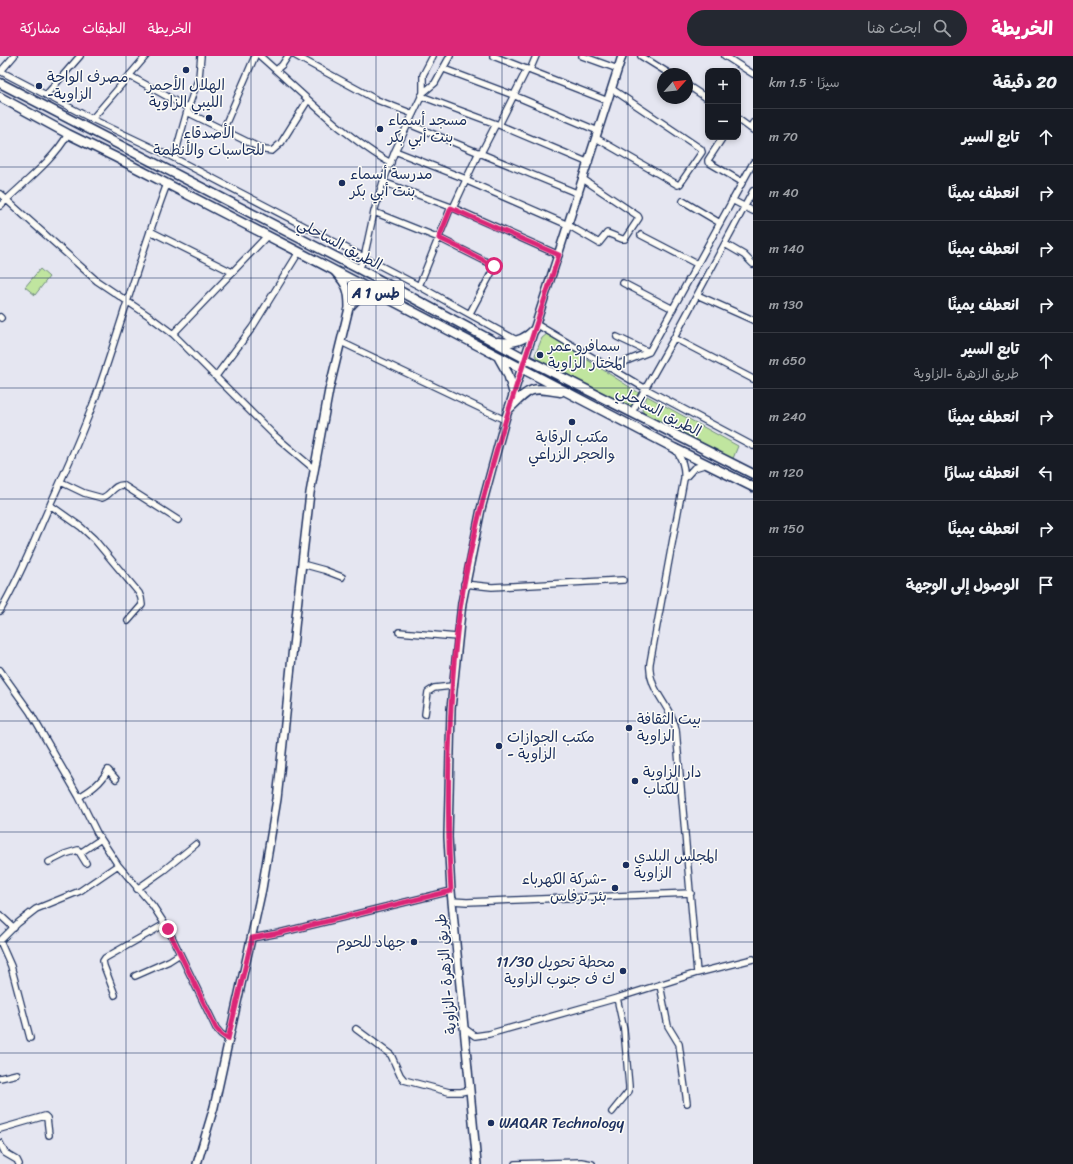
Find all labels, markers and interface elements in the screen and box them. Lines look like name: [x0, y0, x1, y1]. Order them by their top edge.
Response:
search box: [687, 10, 967, 46]
text: الخريطة: [991, 12, 1053, 45]
text: ابحث هنا: [867, 15, 921, 41]
text: مشاركة: [20, 16, 60, 41]
text: الطبقات: [82, 16, 126, 41]
text: الخريطة: [148, 16, 191, 41]
icon: search: [931, 17, 953, 39]
place label: مصرف الواحة -الزاوية: [47, 64, 128, 107]
marker: الهلال الأحمر الليبي الزاوية: [181, 65, 191, 75]
text: 20 دقيقة: [993, 67, 1057, 97]
north arrow: [657, 68, 693, 104]
map controls: [705, 68, 741, 140]
button: +: [705, 68, 741, 104]
text: سيرًا · 1.5 km: [769, 71, 840, 94]
place label: الهلال الأحمر الليبي الزاوية: [145, 72, 225, 115]
marker: مصرف الواحة -الزاوية: [34, 81, 44, 91]
button: −: [705, 104, 741, 140]
place label: مسجد أسماء بنت أبي بكر: [386, 107, 467, 150]
marker: الأصدقاء للحاسبات والأنظمة: [204, 113, 214, 123]
place label: الأصدقاء للحاسبات والأنظمة: [153, 120, 265, 163]
marker: مسجد أسماء بنت أبي بكر: [375, 124, 385, 134]
text: تابع السير: [962, 124, 1019, 150]
text: 70 m: [769, 125, 798, 148]
icon: ahead: [1035, 126, 1057, 148]
place label: مدرسة أسماء بنت أبي بكر: [348, 161, 433, 204]
marker: مدرسة أسماء بنت أبي بكر: [337, 178, 347, 188]
text: انعطف يمينًا: [948, 180, 1019, 206]
text: 40 m: [769, 181, 799, 204]
icon: right: [1035, 182, 1057, 204]
street label: الطريق الساحلي: [293, 211, 387, 277]
text: انعطف يمينًا: [948, 236, 1019, 262]
text: 140 m: [769, 237, 804, 260]
icon: right: [1035, 238, 1057, 260]
route start: [485, 257, 503, 275]
road number: A 1 طس: [348, 281, 404, 305]
text: انعطف يمينًا: [948, 292, 1019, 318]
text: 130 m: [769, 293, 803, 316]
icon: right: [1035, 294, 1057, 316]
place label: سمافرو عمر المختار الزاوية: [546, 333, 626, 376]
text: تابع السير: [962, 336, 1019, 362]
text: 650 m: [769, 349, 806, 372]
marker: سمافرو عمر المختار الزاوية: [535, 350, 545, 360]
icon: ahead: [1035, 350, 1057, 372]
text: طريق الزهرة -الزاوية: [914, 362, 1019, 385]
street label: الطريق الساحلي: [612, 378, 706, 444]
text: انعطف يمينًا: [948, 404, 1019, 430]
text: 240 m: [769, 405, 806, 428]
icon: right: [1035, 406, 1057, 428]
marker: مكتب الرقابة والحجر الزراعي: [567, 417, 577, 427]
place label: مكتب الرقابة والحجر الزراعي: [528, 424, 616, 467]
text: انعطف يسارًا: [944, 460, 1019, 486]
text: 120 m: [769, 461, 804, 484]
icon: left: [1035, 462, 1057, 484]
text: انعطف يمينًا: [948, 516, 1019, 542]
text: 150 m: [769, 517, 804, 540]
icon: right: [1035, 518, 1057, 540]
text: الوصول إلى الوجهة: [906, 572, 1019, 598]
icon: arrive: [1035, 574, 1057, 596]
place label: بيت الثقافة الزاوية: [637, 706, 701, 749]
marker: بيت الثقافة الزاوية: [624, 723, 634, 733]
place label: مكتب الجوازات - الزاوية: [507, 724, 595, 767]
marker: مكتب الجوازات - الزاوية: [494, 741, 504, 751]
place label: دار الزاوية للكتاب: [643, 759, 702, 802]
marker: دار الزاوية للكتاب: [630, 776, 640, 786]
place label: المجلس البلدي الزاوية: [634, 843, 718, 886]
marker: المجلس البلدي الزاوية: [621, 860, 631, 870]
place label: شركة الكهرباء- بئر ترفاس: [522, 866, 607, 909]
marker: شركة الكهرباء- بئر ترفاس: [610, 883, 620, 893]
street label: طريق الزهرة -الزاوية: [428, 912, 464, 1036]
route end: [159, 920, 177, 938]
place label: جهاد للحوم: [336, 929, 406, 955]
marker: جهاد للحوم: [409, 937, 419, 947]
place label: محطة تحويل 11/30 ك ف جنوب الزاوية: [496, 949, 615, 992]
marker: محطة تحويل 11/30 ك ف جنوب الزاوية: [618, 966, 628, 976]
place label: WAQAR Technology: [499, 1110, 625, 1136]
marker: WAQAR Technology: [486, 1118, 496, 1128]

